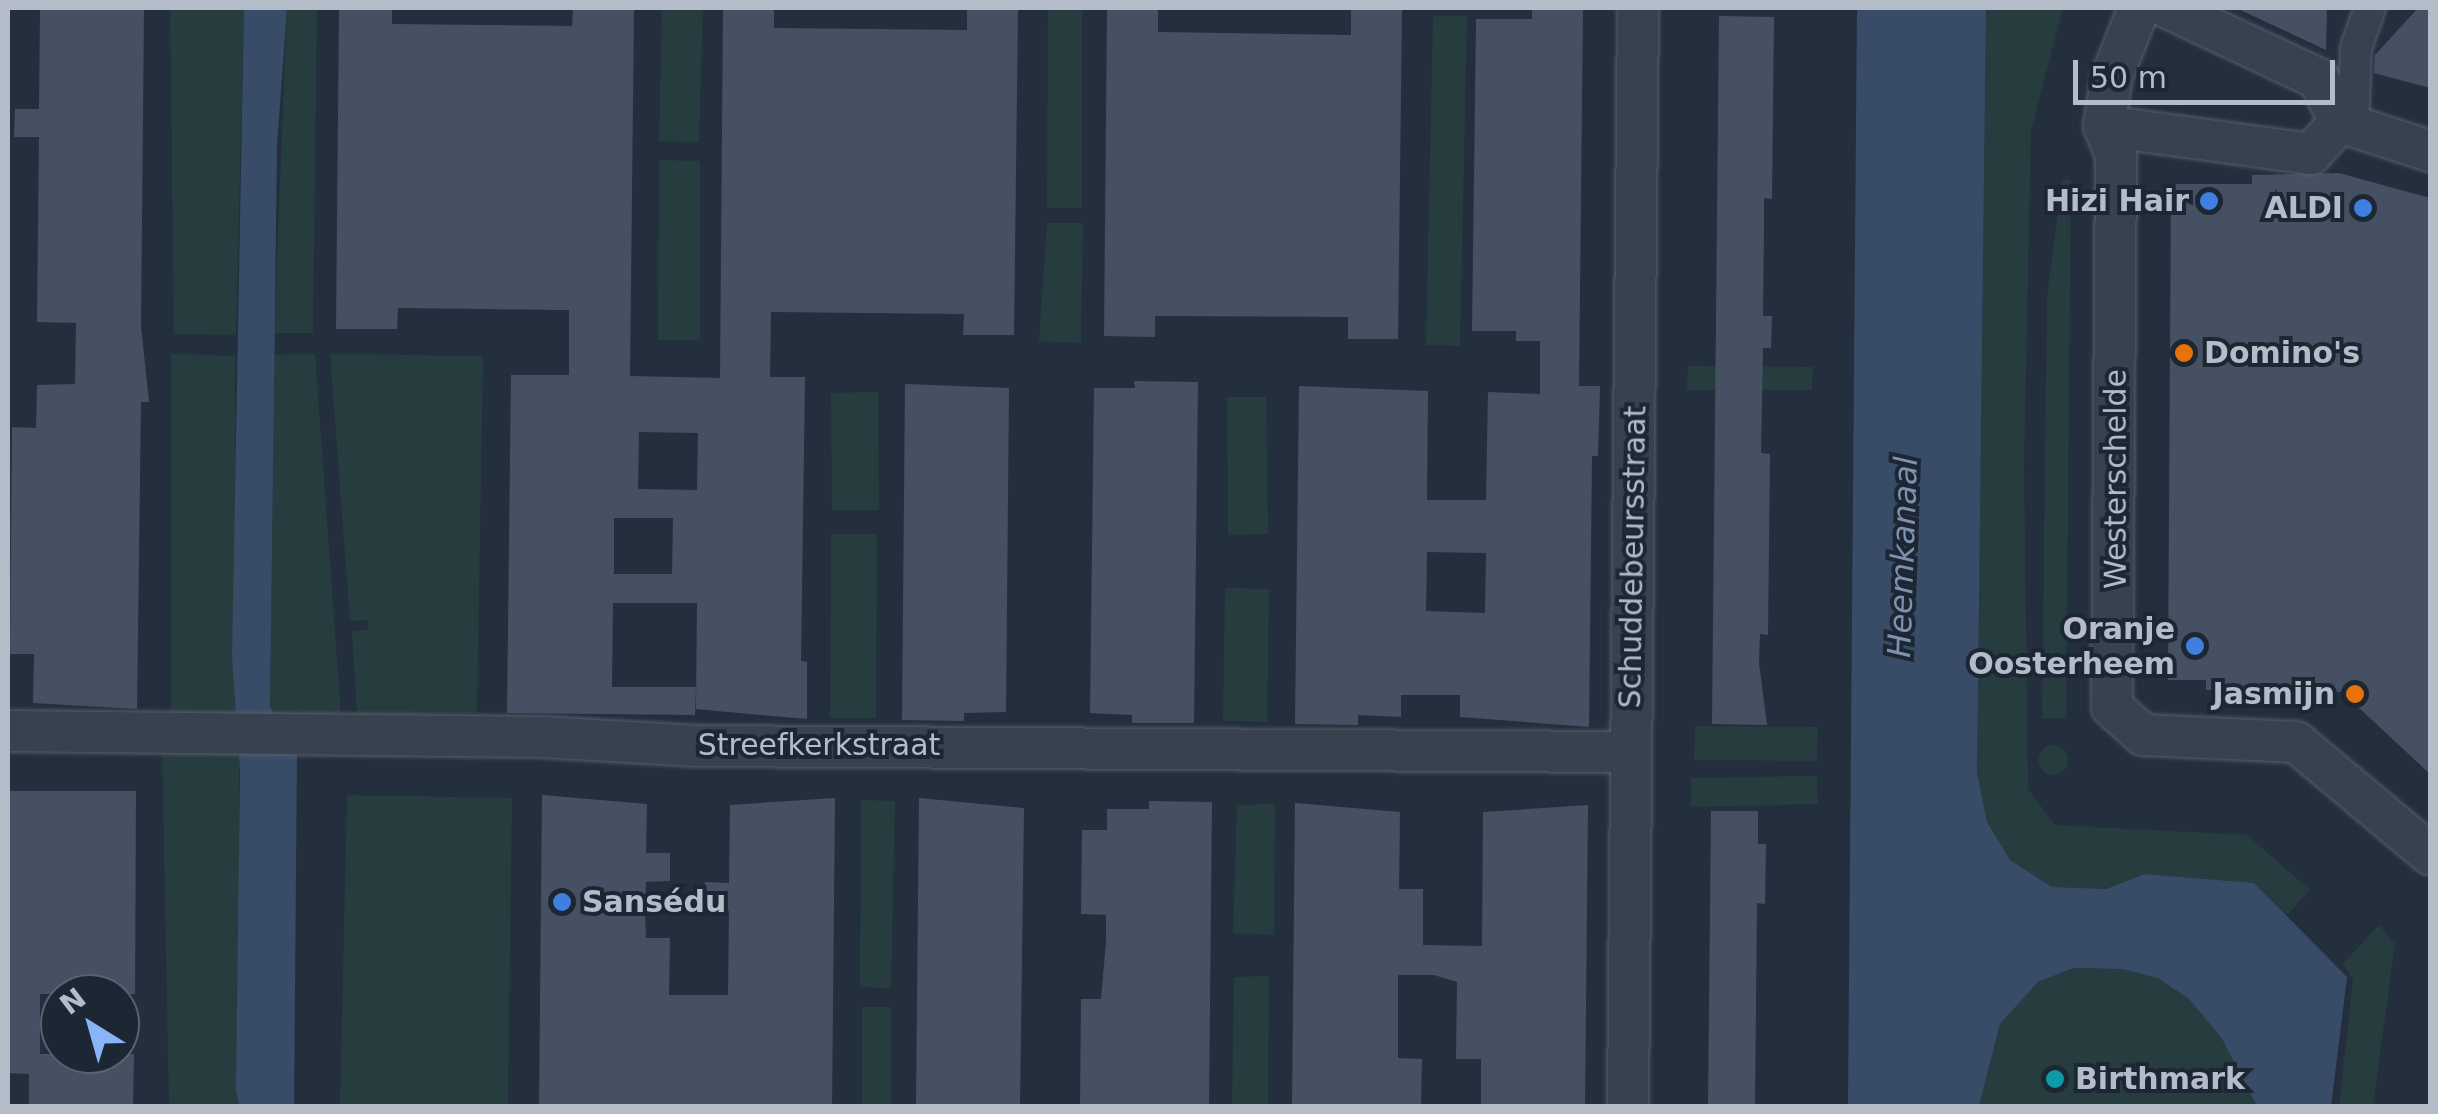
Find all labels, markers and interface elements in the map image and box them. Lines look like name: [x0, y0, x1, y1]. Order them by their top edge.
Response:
scale bar: [2078, 40, 2340, 102]
text: 50 m: [2090, 60, 2167, 95]
place label: Hizi Hair: [2045, 183, 2189, 219]
marker: Hizi Hair: [2198, 190, 2220, 212]
place label: ALDI: [2265, 190, 2343, 226]
marker: ALDI: [2352, 197, 2374, 219]
place label: Domino's: [2204, 335, 2360, 371]
marker: Domino's: [2173, 342, 2195, 364]
street label: Westerschelde: [2098, 369, 2134, 589]
street label: Schuddebeursstraat: [1612, 405, 1654, 709]
water label: Heemkanaal: [1880, 456, 1926, 658]
place label: Oranje Oosterheem: [1968, 611, 2175, 682]
marker: Oranje Oosterheem: [2184, 635, 2206, 657]
place label: Jasmijn: [2213, 676, 2335, 712]
marker: Jasmijn: [2344, 683, 2366, 705]
street label: Streefkerkstraat: [698, 727, 940, 763]
place label: Sansédu: [582, 884, 726, 920]
marker: Sansédu: [551, 891, 573, 913]
north arrow: [40, 974, 140, 1074]
text: N: [54, 981, 92, 1021]
place label: Birthmark: [2075, 1061, 2245, 1097]
marker: Birthmark: [2044, 1068, 2066, 1090]

